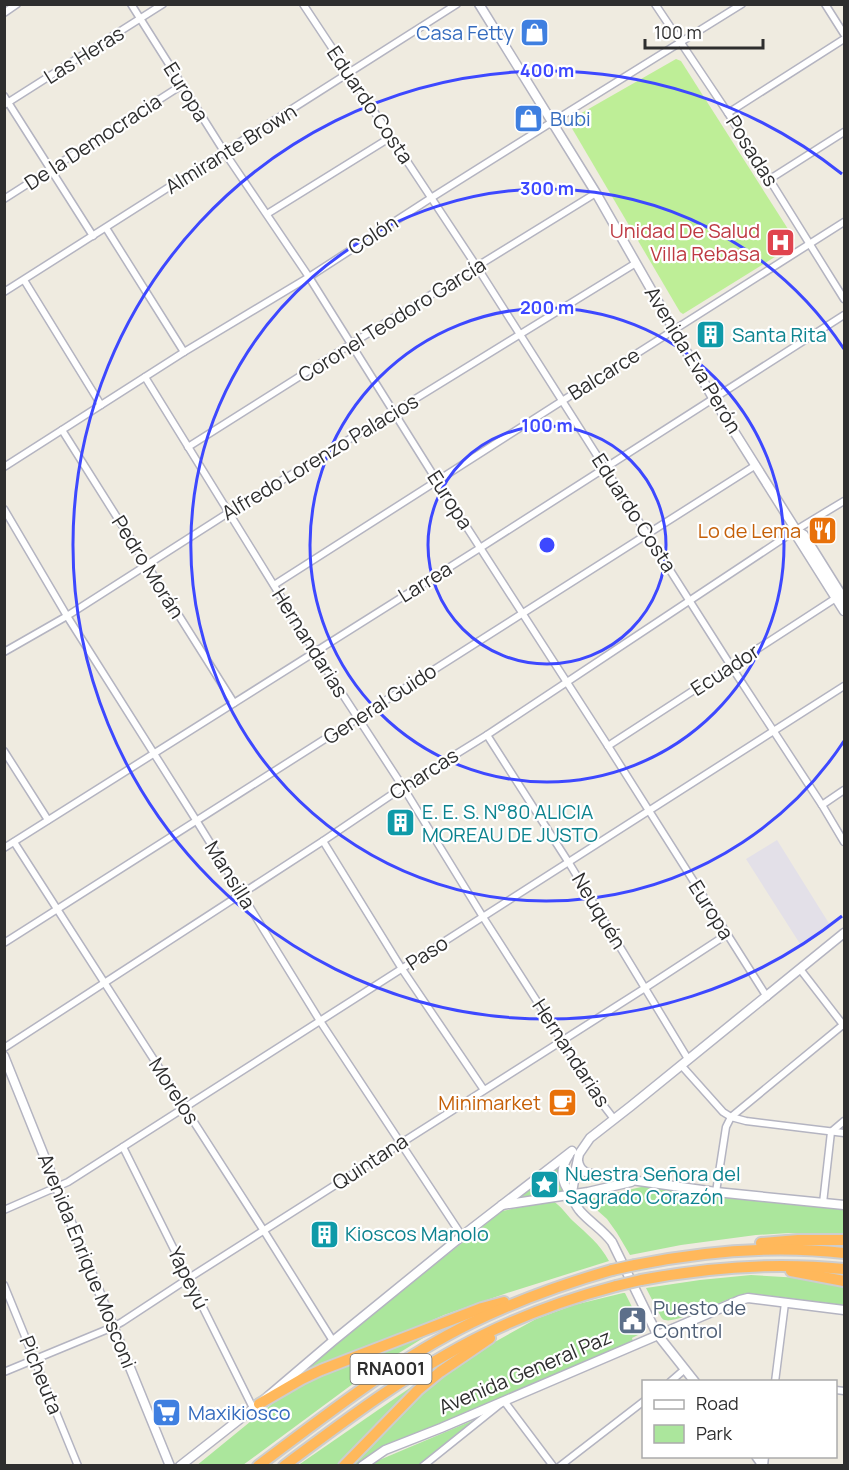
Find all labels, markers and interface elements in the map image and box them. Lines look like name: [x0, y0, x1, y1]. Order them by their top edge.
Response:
scale bar: [645, 12, 764, 50]
shop icon: Casa Fetty: [519, 17, 551, 49]
street label: Las Heras: [39, 19, 129, 90]
place label: Casa Fetty: [416, 19, 514, 46]
text: 100 m: [654, 20, 702, 44]
street label: Eduardo Costa: [321, 41, 420, 169]
street label: Europa: [158, 57, 215, 126]
text: 400 m: [520, 58, 574, 82]
street label: De la Democracia: [19, 87, 166, 196]
street label: Almirante Brown: [160, 97, 301, 200]
shop icon: Bubi: [513, 103, 545, 135]
place label: Bubi: [550, 105, 591, 132]
street label: Posadas: [720, 110, 785, 191]
text: 300 m: [520, 176, 574, 200]
street label: Colón: [343, 208, 403, 261]
place label: Unidad De Salud Villa Rebasa: [610, 217, 760, 267]
hospital icon: Unidad De Salud Villa Rebasa: [765, 226, 797, 258]
street label: Coronel Teodoro García: [293, 251, 491, 388]
street label: Avenida Eva Perón: [639, 281, 748, 438]
text: 200 m: [520, 295, 574, 319]
building icon: Santa Rita: [695, 319, 727, 351]
place label: Santa Rita: [732, 321, 827, 348]
street label: Balcarce: [563, 341, 645, 406]
street label: Alfredo Lorenzo Palacios: [216, 387, 423, 526]
text: 100 m: [521, 413, 573, 437]
street label: Eduardo Costa: [586, 448, 683, 577]
street label: Europa: [421, 465, 479, 534]
street label: Pedro Morán: [106, 510, 191, 623]
restaurant icon: Lo de Lema: [806, 515, 838, 547]
place label: Lo de Lema: [698, 517, 801, 544]
centre of rings: [537, 535, 557, 555]
street label: Larrea: [393, 555, 457, 608]
street label: Hernandarias: [266, 583, 355, 702]
street label: Ecuador: [685, 637, 764, 702]
street label: General Guido: [318, 657, 442, 750]
street label: Charcas: [384, 741, 463, 806]
place label: E. E. S. N°80 ALICIA MOREAU DE JUSTO: [422, 798, 598, 848]
building icon: E. E. S. N°80 ALICIA MOREAU DE JUSTO: [385, 807, 417, 839]
street label: Mansilla: [199, 836, 262, 914]
street label: Neuquén: [566, 868, 633, 954]
street label: Europa: [683, 875, 740, 944]
street label: Paso: [400, 929, 453, 976]
street label: Hernandarias: [526, 993, 616, 1112]
street label: Morelos: [143, 1052, 206, 1129]
cafe icon: Minimarket: [546, 1087, 578, 1119]
place label: Minimarket: [438, 1089, 541, 1116]
street label: Quintana: [327, 1127, 413, 1196]
street label: Avenida Enrique Mosconi: [32, 1149, 143, 1372]
place label: Nuestra Señora del Sagrado Corazón: [565, 1160, 741, 1210]
place icon: Nuestra Señora del Sagrado Corazón: [528, 1169, 560, 1201]
building icon: Kioscos Manolo: [308, 1218, 340, 1250]
place label: Kioscos Manolo: [345, 1220, 489, 1247]
street label: Yapeyú: [162, 1242, 215, 1314]
place label: Puesto de Control: [653, 1294, 746, 1344]
public building icon: Puesto de Control: [616, 1304, 648, 1336]
street label: Avenida General Paz: [434, 1323, 615, 1420]
street label: Picheuta: [14, 1332, 69, 1418]
road number: RNA001: [350, 1354, 432, 1384]
legend: [642, 1380, 837, 1458]
text: Road: [696, 1391, 739, 1415]
supermarket icon: Maxikiosco: [151, 1397, 183, 1429]
place label: Maxikiosco: [188, 1399, 291, 1426]
text: Park: [696, 1421, 733, 1445]

